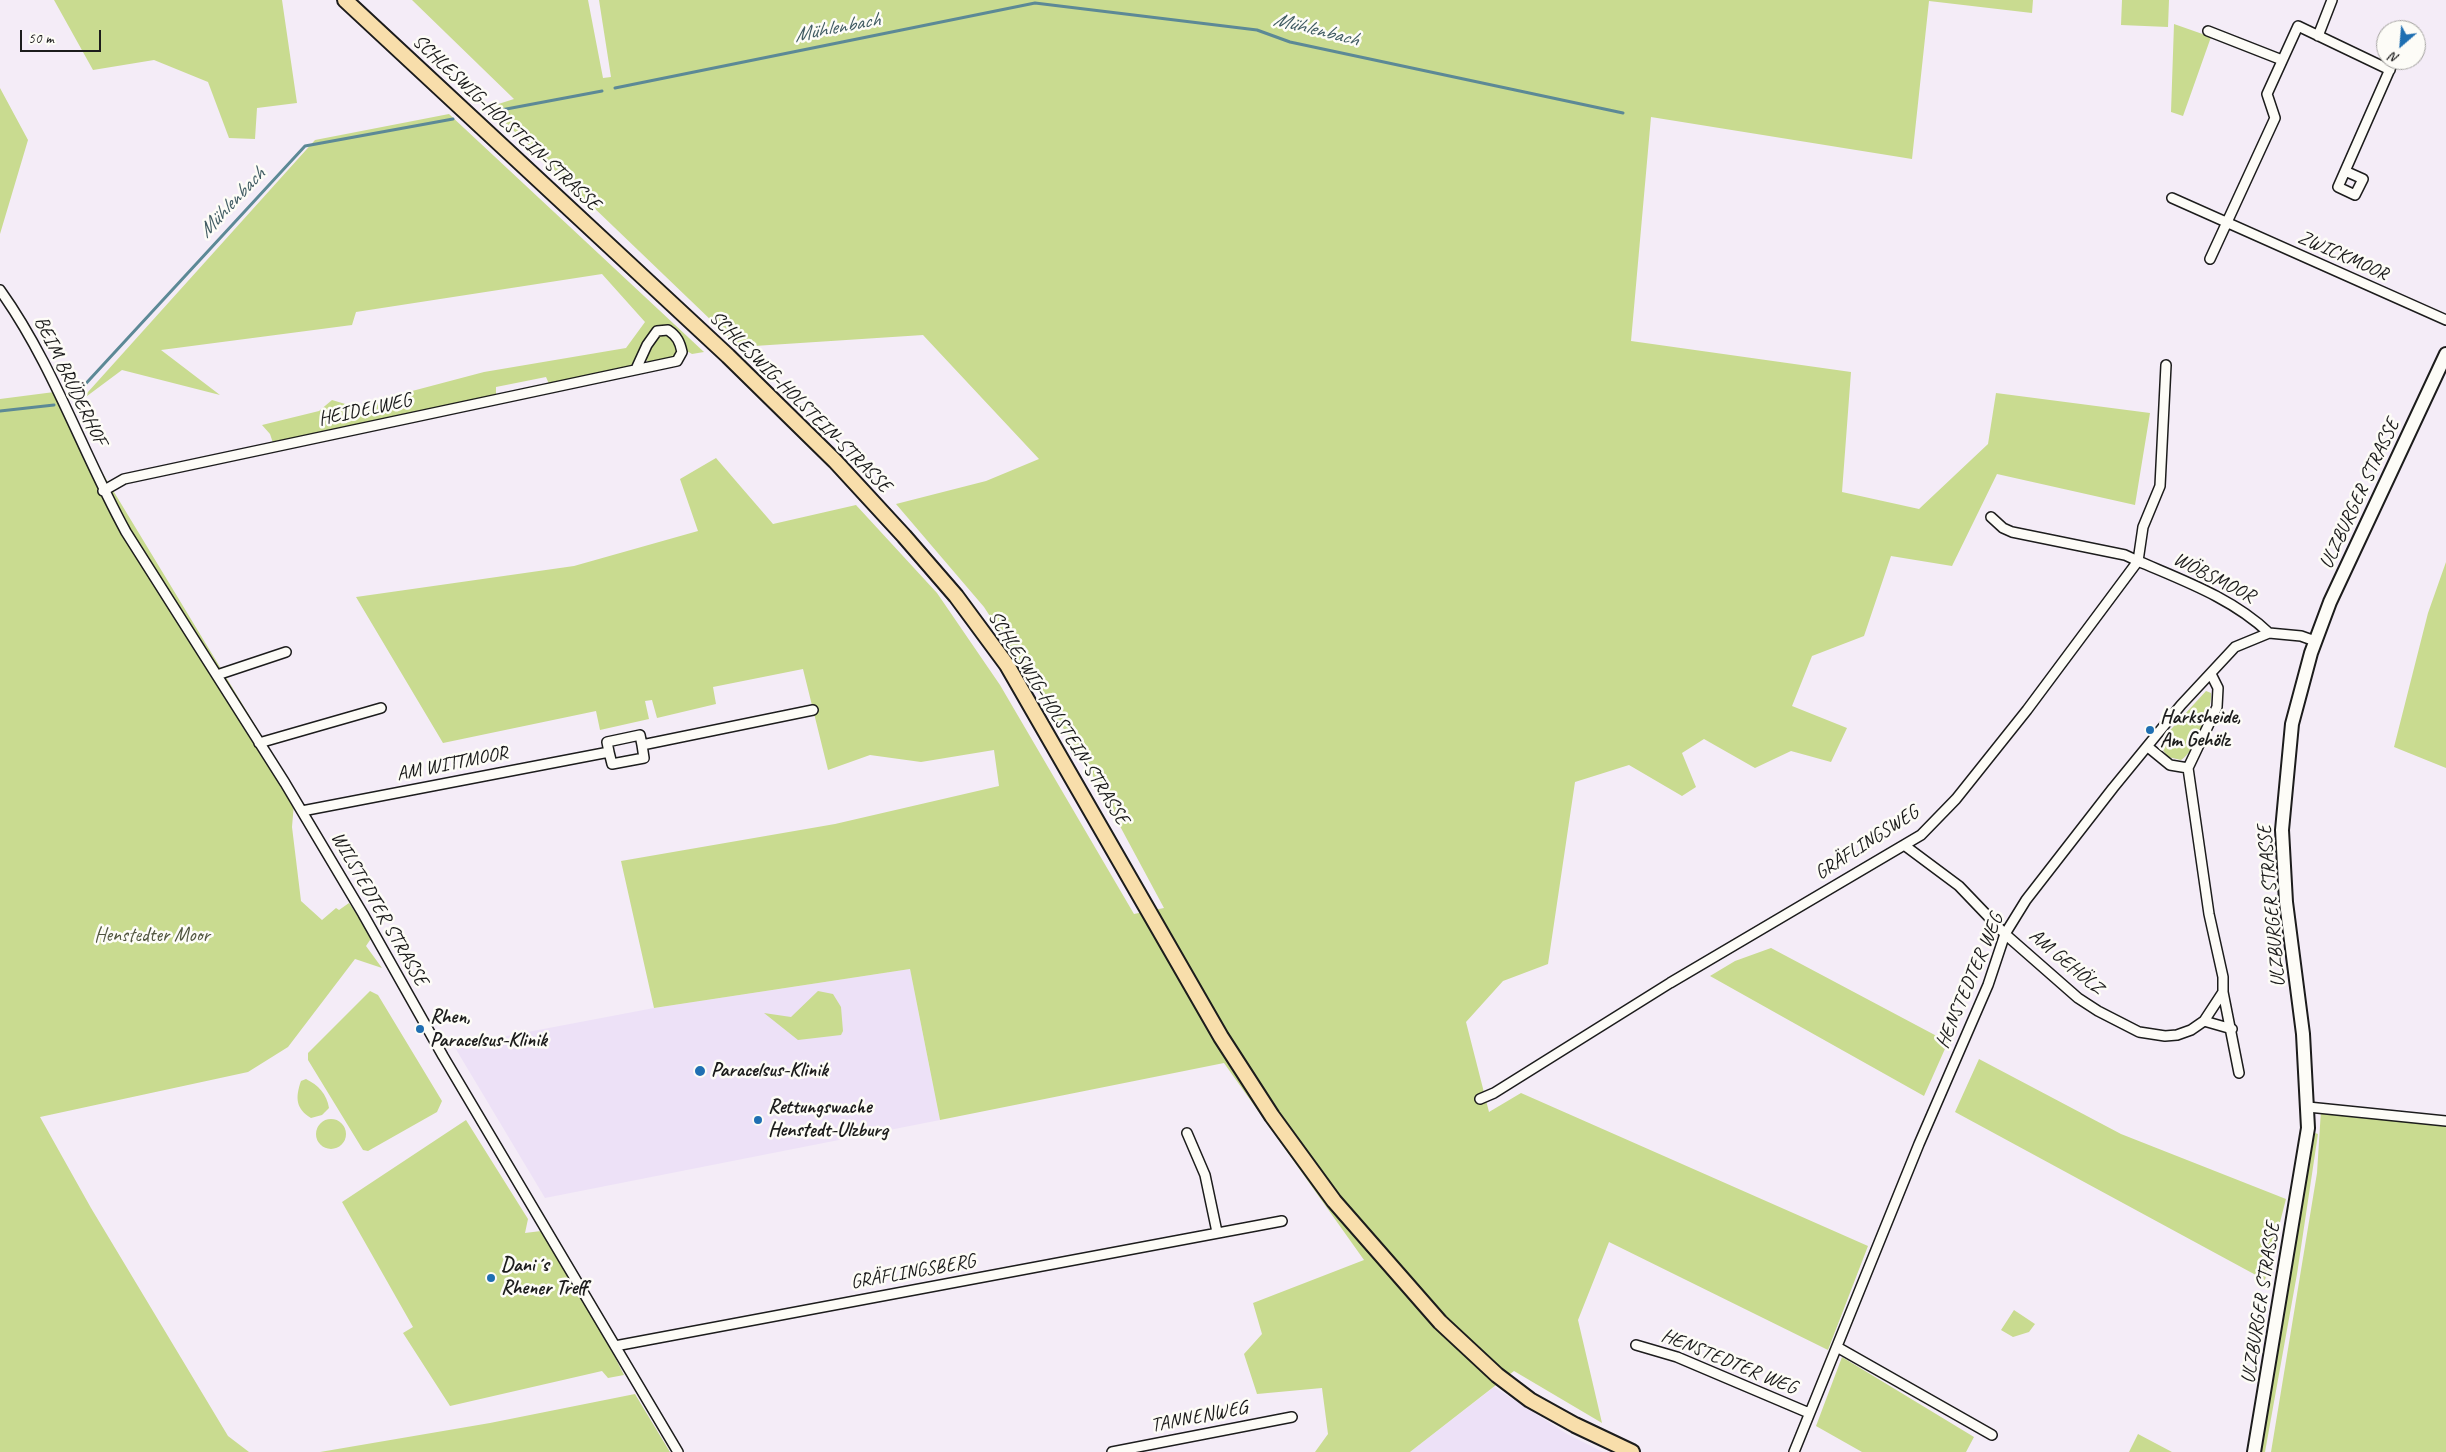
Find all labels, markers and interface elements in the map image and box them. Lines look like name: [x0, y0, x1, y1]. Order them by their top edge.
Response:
water label: Mühlenbach: [792, 7, 882, 49]
water label: Mühlenbach: [1271, 7, 1361, 53]
scale bar: [22, 20, 104, 52]
north arrow: [2376, 20, 2426, 70]
text: 50 m: [28, 29, 54, 48]
street label: SCHLESWIG-HOLSTEIN-STRASSE: [407, 30, 605, 216]
text: N: [2387, 48, 2402, 67]
water label: Mühlenbach: [193, 163, 271, 243]
street label: ZWICKMOOR: [2294, 225, 2392, 287]
street label: SCHLESWIG-HOLSTEIN-STRASSE: [704, 306, 896, 498]
street label: BEIM BRÜDERHOF: [28, 313, 112, 449]
street label: HEIDELWEG: [316, 388, 414, 432]
street label: ULZBURGER STRASSE: [2315, 415, 2405, 573]
street label: WÖBSMOOR: [2169, 547, 2259, 609]
street label: SCHLESWIG-HOLSTEIN-STRASSE: [982, 607, 1134, 829]
place label: Harksheide, Am Gehölz: [2160, 706, 2241, 753]
marker: Harksheide, Am Gehölz: [2144, 724, 2156, 736]
street label: AM WITTMOOR: [394, 741, 510, 787]
street label: GRÄFLINGSWEG: [1811, 801, 1923, 885]
street label: ULZBURGER STRASSE: [2253, 824, 2291, 988]
street label: WILSTEDTER STRASSE: [325, 828, 433, 990]
street label: HENSTEDTER WEG: [1931, 910, 2009, 1052]
park label: Henstedter Moor: [94, 924, 210, 948]
street label: AM GEHÖLZ: [2024, 924, 2108, 1000]
place label: Rhen, Paracelsus-Klinik: [430, 1006, 547, 1053]
marker: Rhen, Paracelsus-Klinik: [414, 1023, 426, 1035]
place label: Paracelsus-Klinik: [711, 1059, 828, 1083]
marker: Paracelsus-Klinik: [693, 1064, 707, 1078]
place label: Rettungswache Henstedt-Ulzburg: [768, 1096, 888, 1143]
marker: Rettungswache Henstedt-Ulzburg: [752, 1114, 764, 1126]
street label: ULZBURGER STRASSE: [2236, 1221, 2286, 1385]
street label: GRÄFLINGSBERG: [849, 1249, 977, 1295]
place label: Dani´s Rhener Treff: [501, 1254, 587, 1301]
marker: Dani´s Rhener Treff: [485, 1272, 497, 1284]
street label: HENSTEDTER WEG: [1658, 1324, 1800, 1400]
street label: TANNENWEG: [1149, 1396, 1249, 1438]

